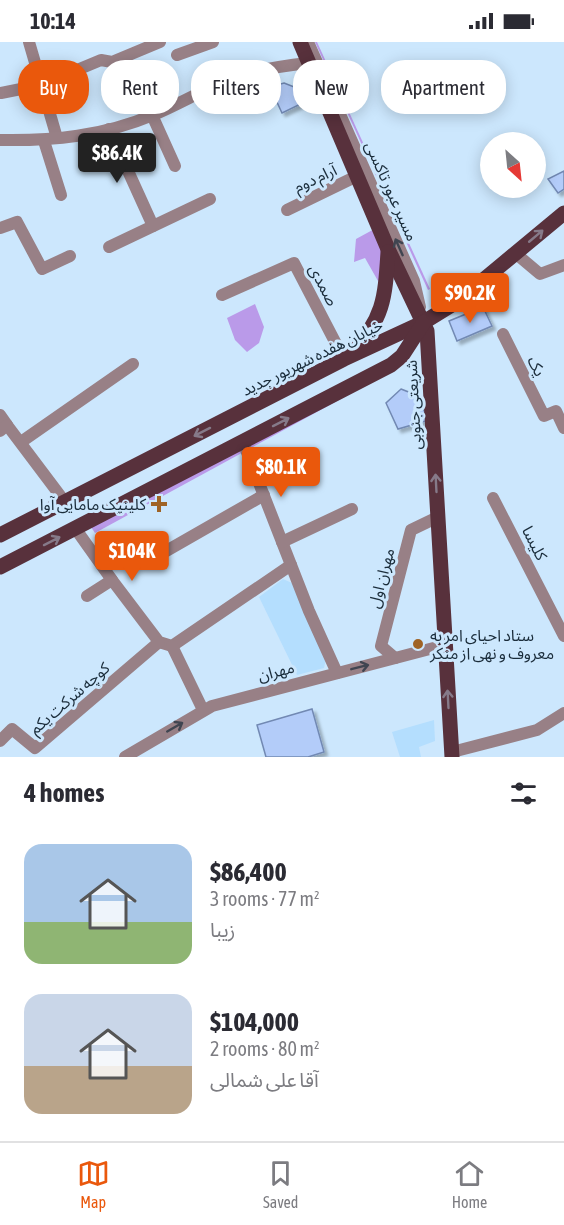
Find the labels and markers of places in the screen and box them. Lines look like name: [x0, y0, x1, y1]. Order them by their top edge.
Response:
pin: $86.4K: [68, 133, 166, 184]
pin: $90.2K: [421, 273, 519, 324]
pin: $80.1K: [232, 447, 330, 498]
place label: کلینیک مامایی آوا: [40, 495, 146, 514]
marker: کلینیک مامایی آوا: [150, 495, 168, 513]
pin: $104K: [90, 531, 174, 582]
place label: ستاد احیای امر به معروف و نهی از منکر: [429, 626, 554, 663]
marker: ستاد احیای امر به معروف و نهی از منکر: [411, 637, 425, 651]

